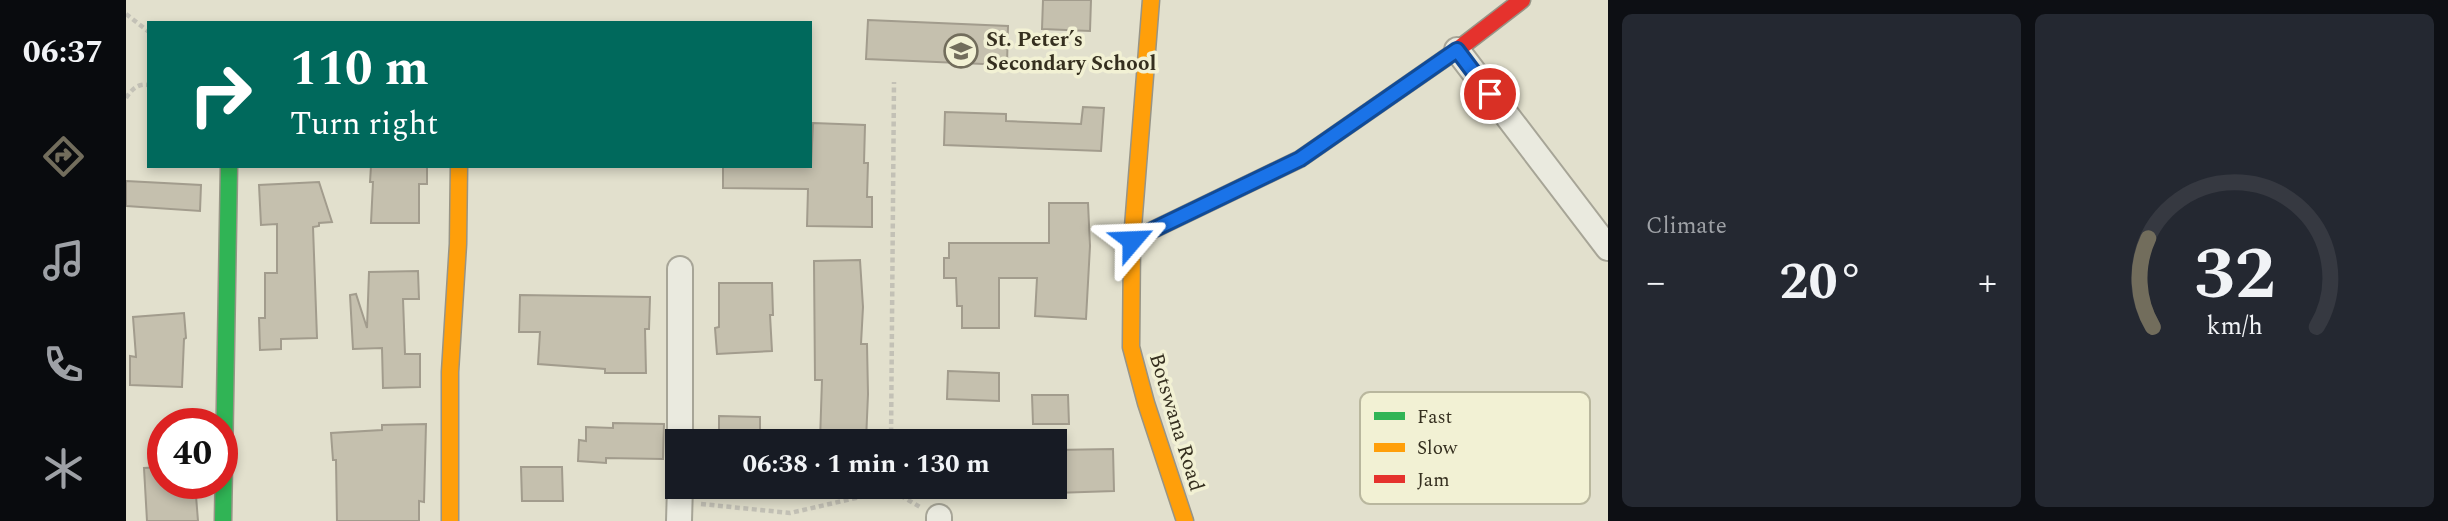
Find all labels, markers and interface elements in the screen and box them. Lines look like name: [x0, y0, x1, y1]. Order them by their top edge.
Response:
place label: St. Peter’s Secondary School: [986, 24, 1157, 80]
text: 06:37: [23, 28, 103, 77]
text: 110 m: [290, 32, 429, 107]
school or university icon: St. Peter’s Secondary School: [942, 32, 980, 70]
icon: right: [175, 49, 266, 140]
pin: [1460, 64, 1520, 124]
icon: arrive: [1471, 75, 1509, 113]
text: Turn right: [290, 100, 438, 149]
icon: directions: [39, 132, 88, 181]
position arrow: [1095, 203, 1169, 277]
text: Climate: [1646, 209, 1727, 244]
text: 32: [2194, 220, 2275, 331]
icon: music: [39, 236, 88, 285]
text: 20°: [1779, 243, 1864, 322]
text: −: [1646, 254, 1665, 312]
text: +: [1978, 254, 1997, 312]
text: km/h: [2206, 307, 2263, 345]
icon: phone: [39, 340, 88, 389]
street label: Botswana Road: [1140, 349, 1212, 495]
legend: [1360, 392, 1590, 504]
text: Fast: [1417, 403, 1453, 432]
speed limit sign: 40: [147, 408, 238, 499]
text: Slow: [1417, 434, 1458, 463]
icon: climate: [39, 444, 88, 493]
text: 06:38 · 1 min · 130 m: [742, 444, 990, 484]
text: Jam: [1417, 466, 1449, 495]

